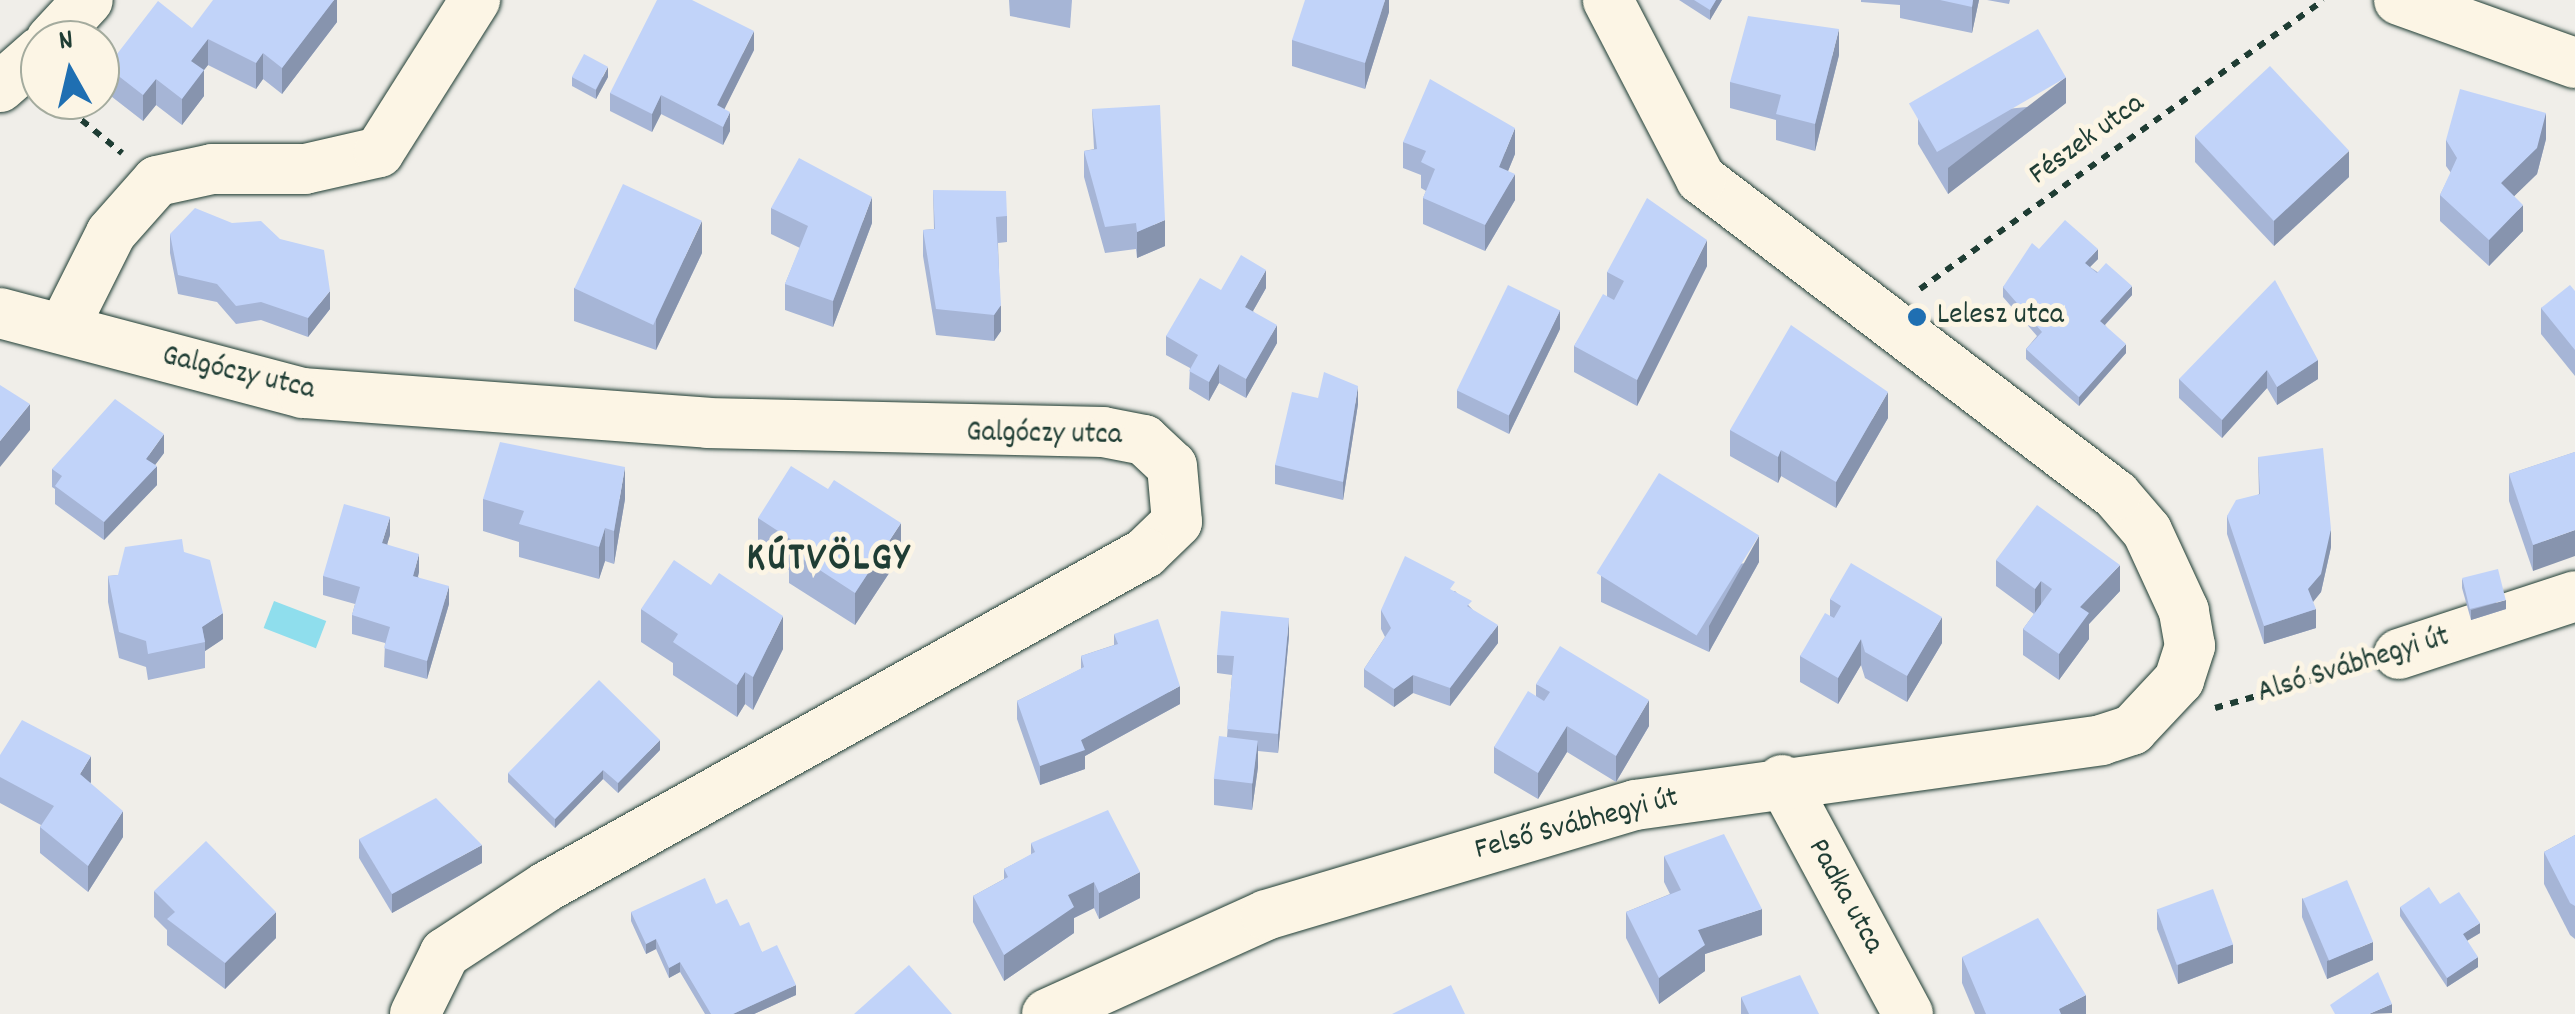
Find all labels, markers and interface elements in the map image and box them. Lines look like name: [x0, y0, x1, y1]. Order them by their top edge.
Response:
north arrow: [20, 20, 120, 120]
text: N: [56, 22, 76, 63]
street label: Fészek utca: [2024, 87, 2152, 195]
place label: Lelesz utca: [1937, 299, 2064, 335]
marker: Lelesz utca: [1906, 306, 1928, 328]
street label: Galgóczy utca: [158, 340, 318, 410]
street label: Galgóczy utca: [966, 417, 1122, 455]
district label: KÚTVÖLGY: [747, 537, 911, 585]
street label: Alsó Svábhegyi út: [2254, 621, 2454, 713]
street label: Felső Svábhegyi út: [1471, 782, 1683, 870]
street label: Padka utca: [1798, 834, 1890, 960]

